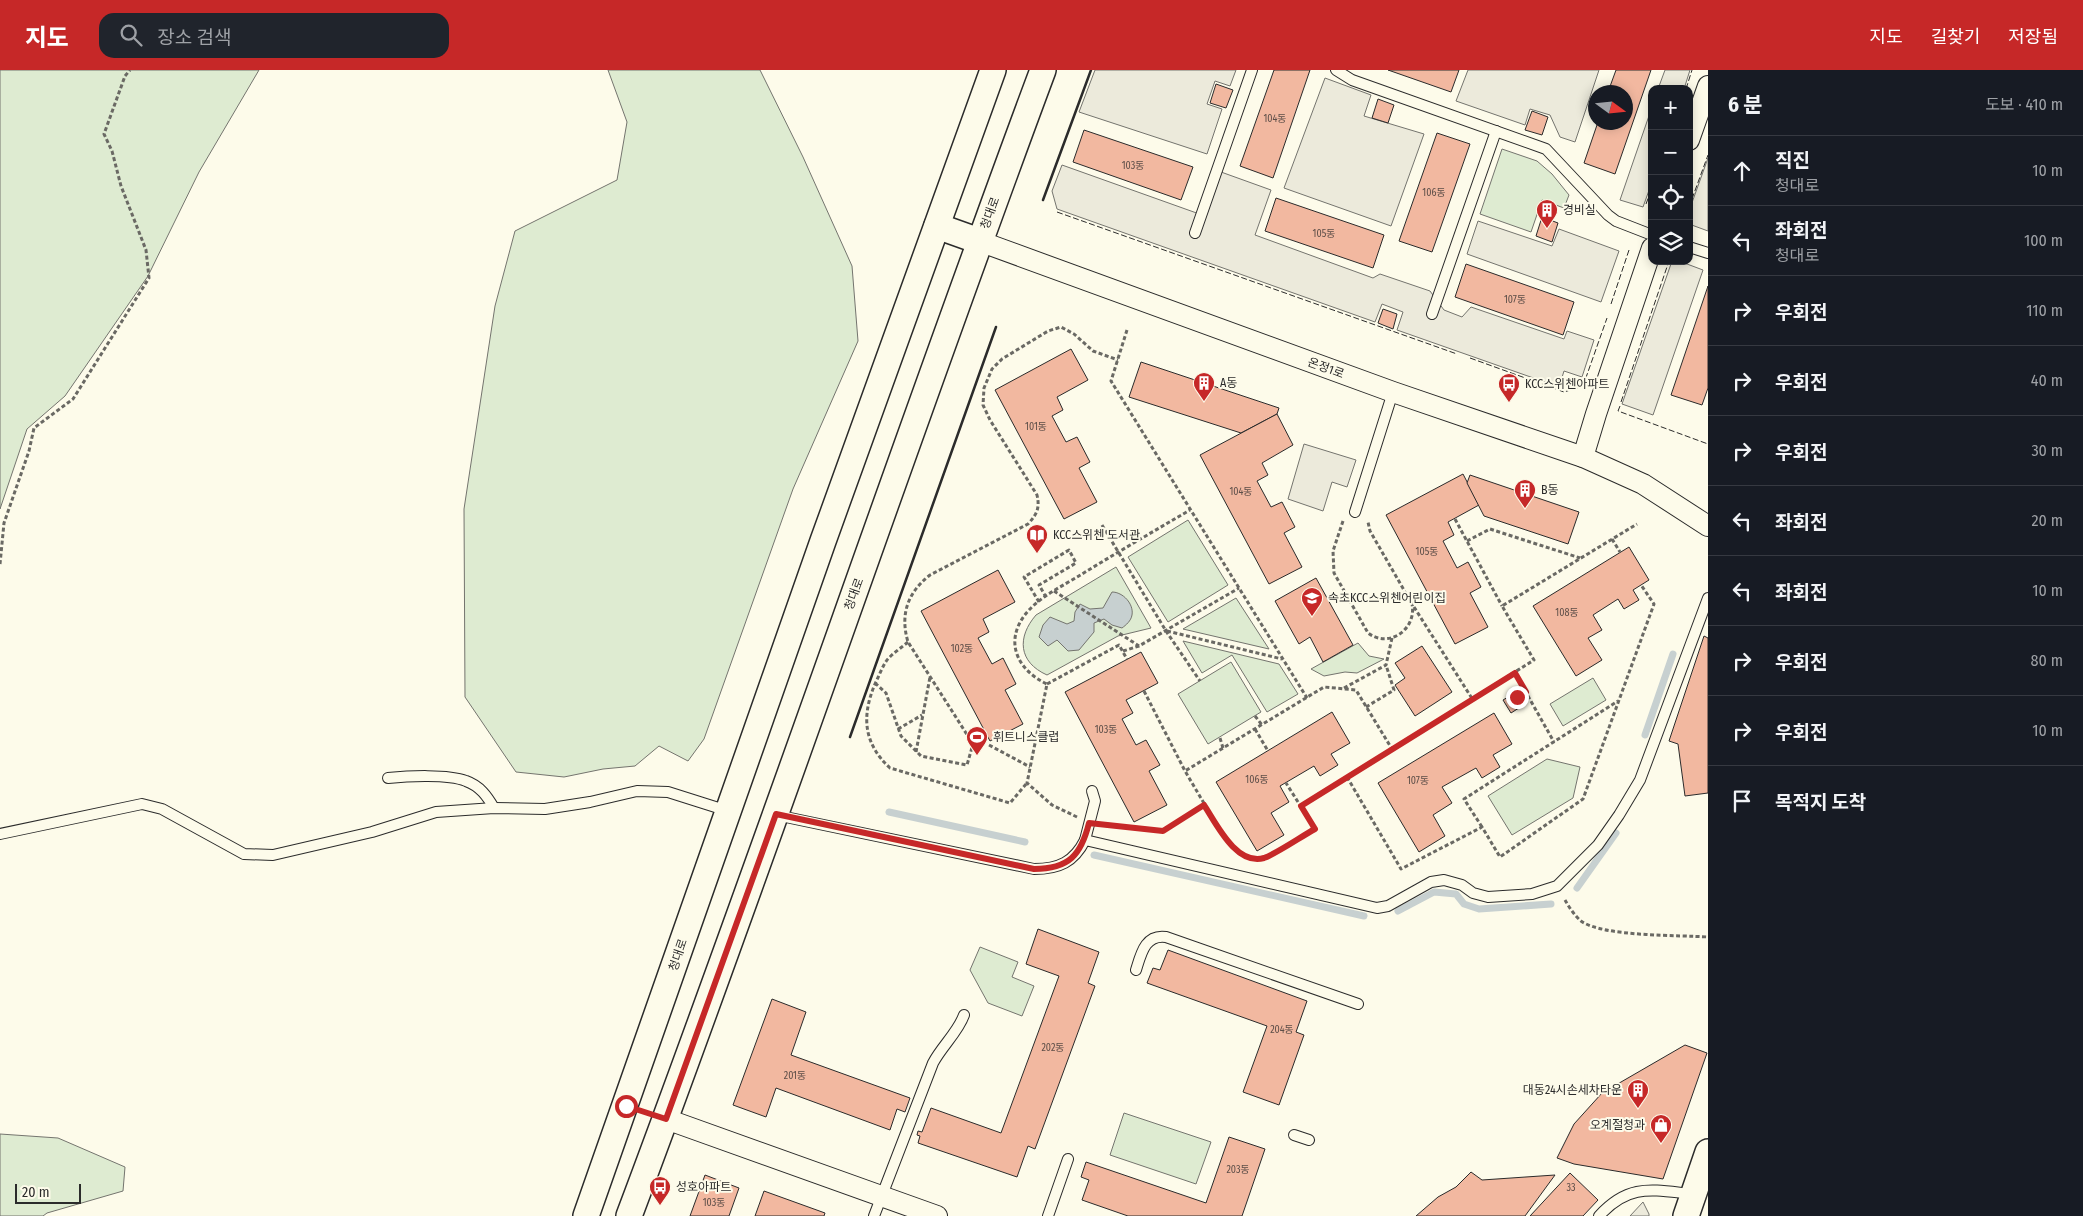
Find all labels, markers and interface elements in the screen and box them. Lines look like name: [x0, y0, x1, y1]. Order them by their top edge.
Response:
search box: [99, 13, 449, 58]
icon: search: [117, 21, 145, 49]
text: 지도: [25, 24, 69, 52]
text: 장소 검색: [157, 26, 232, 49]
text: 지도: [1870, 26, 1903, 48]
text: 길찾기: [1931, 26, 1980, 48]
text: 저장됨: [2008, 26, 2058, 48]
north arrow: [1588, 85, 1633, 130]
map controls: [1648, 85, 1693, 265]
button: +: [1648, 85, 1693, 130]
text: 6 분: [1728, 92, 1763, 118]
text: 도보 · 410 m: [1985, 95, 2063, 114]
house number: 104동: [1263, 113, 1287, 125]
button: −: [1648, 130, 1693, 175]
text: 직진: [1775, 149, 1810, 172]
icon: ahead: [1728, 157, 1756, 185]
house number: 103동: [1122, 160, 1144, 172]
text: 10 m: [2032, 161, 2063, 180]
button: locate: [1648, 175, 1693, 220]
text: 청대로: [1775, 176, 1819, 195]
house number: 106동: [1422, 187, 1446, 199]
street label: 청대로: [978, 195, 1002, 231]
building icon: 경비실: [1535, 198, 1559, 229]
place label: 경비실: [1563, 203, 1596, 217]
text: 좌회전: [1775, 219, 1827, 242]
button: layers: [1648, 220, 1693, 265]
icon: left: [1728, 227, 1756, 255]
house number: 105동: [1313, 228, 1335, 240]
text: 100 m: [2024, 231, 2063, 250]
text: 청대로: [1775, 246, 1819, 265]
house number: 107동: [1504, 294, 1526, 306]
icon: right: [1728, 297, 1756, 325]
text: 우회전: [1775, 301, 1827, 324]
text: 110 m: [2026, 301, 2063, 320]
street label: 온정1로: [1306, 355, 1346, 381]
icon: right: [1728, 367, 1756, 395]
building icon: A동: [1192, 371, 1216, 402]
text: 우회전: [1775, 371, 1827, 394]
text: 40 m: [2031, 371, 2063, 390]
bus stop icon: KCC스위첸아파트: [1497, 372, 1521, 403]
place label: A동: [1220, 376, 1237, 390]
place label: KCC스위첸아파트: [1525, 377, 1609, 391]
house number: 101동: [1025, 421, 1047, 433]
icon: right: [1728, 437, 1756, 465]
text: 우회전: [1775, 441, 1827, 464]
text: 30 m: [2031, 441, 2063, 460]
building icon: B동: [1513, 478, 1537, 509]
place label: B동: [1541, 483, 1559, 497]
house number: 104동: [1229, 486, 1253, 498]
icon: left: [1728, 507, 1756, 535]
text: 좌회전: [1775, 511, 1827, 534]
text: 20 m: [2032, 511, 2063, 530]
library icon: KCC스위첸 도서관: [1025, 523, 1049, 554]
place label: KCC스위첸 도서관: [1053, 528, 1140, 542]
house number: 105동: [1416, 546, 1438, 558]
street label: 청대로: [842, 576, 866, 612]
icon: left: [1728, 577, 1756, 605]
text: 좌회전: [1775, 581, 1827, 604]
text: 10 m: [2032, 581, 2063, 600]
school or university icon: 속초KCC스위첸어린이집: [1300, 586, 1324, 617]
place label: 속초KCC스위첸어린이집: [1328, 591, 1446, 605]
house number: 108동: [1555, 607, 1579, 619]
house number: 102동: [951, 643, 973, 655]
icon: right: [1728, 647, 1756, 675]
text: 우회전: [1775, 651, 1827, 674]
text: 80 m: [2031, 651, 2063, 670]
route end: [1506, 686, 1529, 709]
icon: right: [1728, 717, 1756, 745]
text: 우회전: [1775, 721, 1827, 744]
text: 10 m: [2032, 721, 2063, 740]
house number: 103동: [1095, 724, 1117, 736]
sports icon: 휘트니스클럽: [965, 725, 989, 756]
place label: 휘트니스클럽: [993, 730, 1059, 744]
house number: 106동: [1245, 774, 1269, 786]
house number: 107동: [1407, 775, 1429, 787]
icon: arrive: [1728, 787, 1756, 815]
text: 목적지 도착: [1775, 791, 1866, 814]
street label: 청대로: [666, 937, 690, 973]
house number: 204동: [1270, 1024, 1294, 1036]
house number: 202동: [1041, 1042, 1065, 1054]
house number: 201동: [784, 1070, 806, 1082]
building icon: 대동24시손세차타운: [1626, 1078, 1650, 1109]
place label: 대동24시손세차타운: [1523, 1083, 1622, 1097]
route start: [615, 1095, 638, 1118]
shop icon: 오계절청과: [1649, 1113, 1673, 1144]
place label: 오계절청과: [1590, 1118, 1645, 1132]
house number: 203동: [1226, 1164, 1250, 1176]
bus stop icon: 성호아파트: [648, 1175, 672, 1206]
place label: 성호아파트: [676, 1180, 731, 1194]
scale bar: [15, 1181, 81, 1204]
house number: 33: [1566, 1182, 1576, 1194]
text: 20 m: [22, 1184, 50, 1201]
house number: 103동: [703, 1197, 725, 1209]

